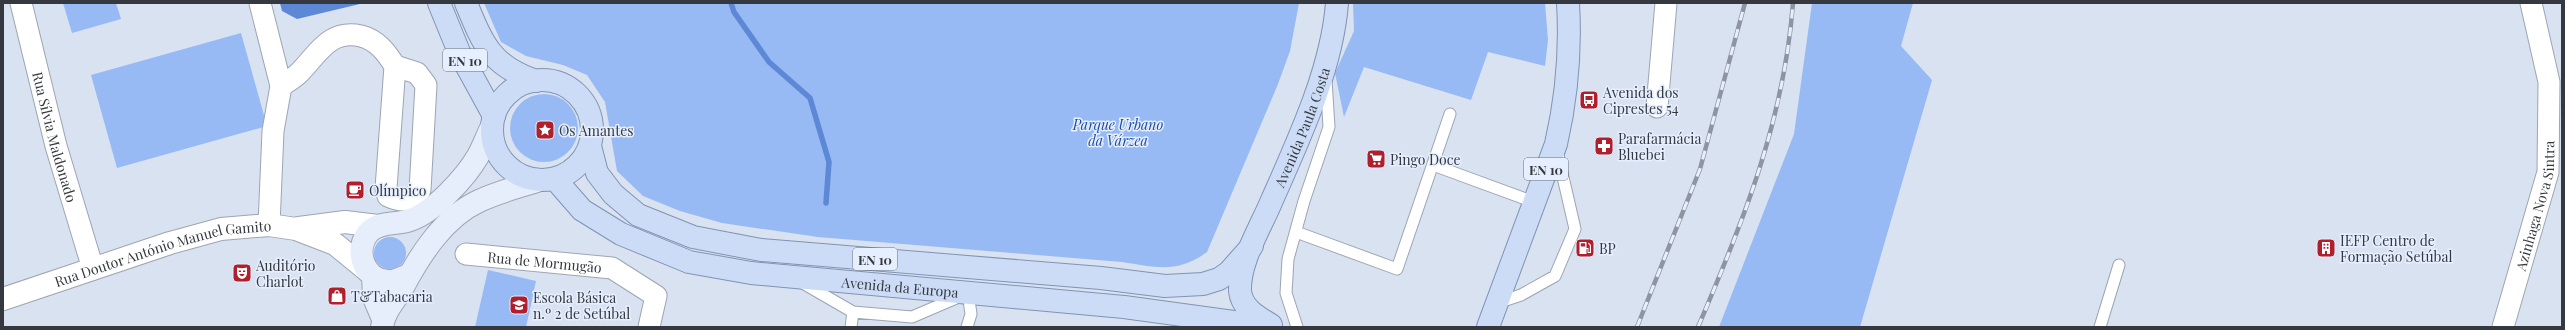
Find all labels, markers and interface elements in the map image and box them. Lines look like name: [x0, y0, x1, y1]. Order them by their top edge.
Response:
road number: EN 10: [443, 49, 487, 71]
street label: Avenida Paula Costa: [1269, 65, 1334, 191]
street label: Rua Sílvia Maldonado: [29, 69, 82, 205]
place label: Avenida dos Ciprestes 54: [1602, 83, 1679, 118]
bus stop icon: Avenida dos Ciprestes 54: [1578, 89, 1600, 111]
park label: Parque Urbano da Várzea: [1072, 115, 1163, 150]
place icon: Os Amantes: [534, 119, 556, 141]
place label: Os Amantes: [559, 121, 634, 140]
place label: Parafarmácia Bluebei: [1618, 129, 1701, 164]
pharmacy icon: Parafarmácia Bluebei: [1593, 135, 1615, 157]
street label: Azinhaga Nova Sintra: [2510, 141, 2558, 274]
supermarket icon: Pingo Doce: [1365, 148, 1387, 170]
place label: Pingo Doce: [1390, 150, 1461, 169]
road number: EN 10: [1524, 158, 1568, 180]
cafe icon: Olímpico: [344, 179, 366, 201]
place label: Olímpico: [369, 181, 427, 200]
street label: Rua Doutor António Manuel Gamito: [52, 215, 272, 291]
place label: IEFP Centro de Formação Setúbal: [2340, 231, 2452, 266]
fuel station icon: BP: [1574, 237, 1596, 259]
building icon: IEFP Centro de Formação Setúbal: [2315, 237, 2337, 259]
place label: BP: [1599, 239, 1616, 258]
street label: Rua de Mormugão: [487, 247, 603, 276]
road number: EN 10: [853, 248, 897, 270]
place label: Auditório Charlot: [255, 256, 316, 291]
theatre icon: Auditório Charlot: [231, 262, 253, 284]
street label: Avenida da Europa: [840, 272, 959, 301]
shop icon: T&Tabacaria: [326, 285, 348, 307]
place label: T&Tabacaria: [351, 287, 433, 306]
place label: Escola Básica n.º 2 de Setúbal: [533, 288, 630, 323]
school or university icon: Escola Básica n.º 2 de Setúbal: [508, 294, 530, 316]

